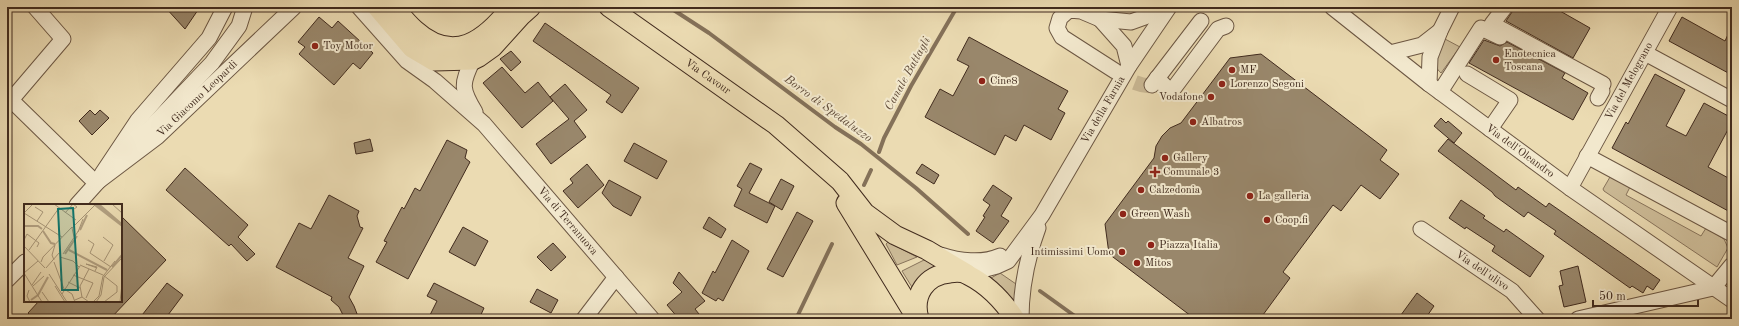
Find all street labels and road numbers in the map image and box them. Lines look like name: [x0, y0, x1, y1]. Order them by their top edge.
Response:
street label: Via del Melograno: [1603, 41, 1655, 122]
street label: Via Cavour: [683, 57, 733, 97]
street label: Via Giacomo Leopardi: [155, 58, 239, 139]
street label: Via della Farnia: [1079, 74, 1128, 145]
street label: Via dell'Oleandro: [1484, 122, 1556, 180]
street label: Via di Terranuova: [535, 185, 600, 258]
street label: Via dell'ulivo: [1454, 249, 1511, 293]

